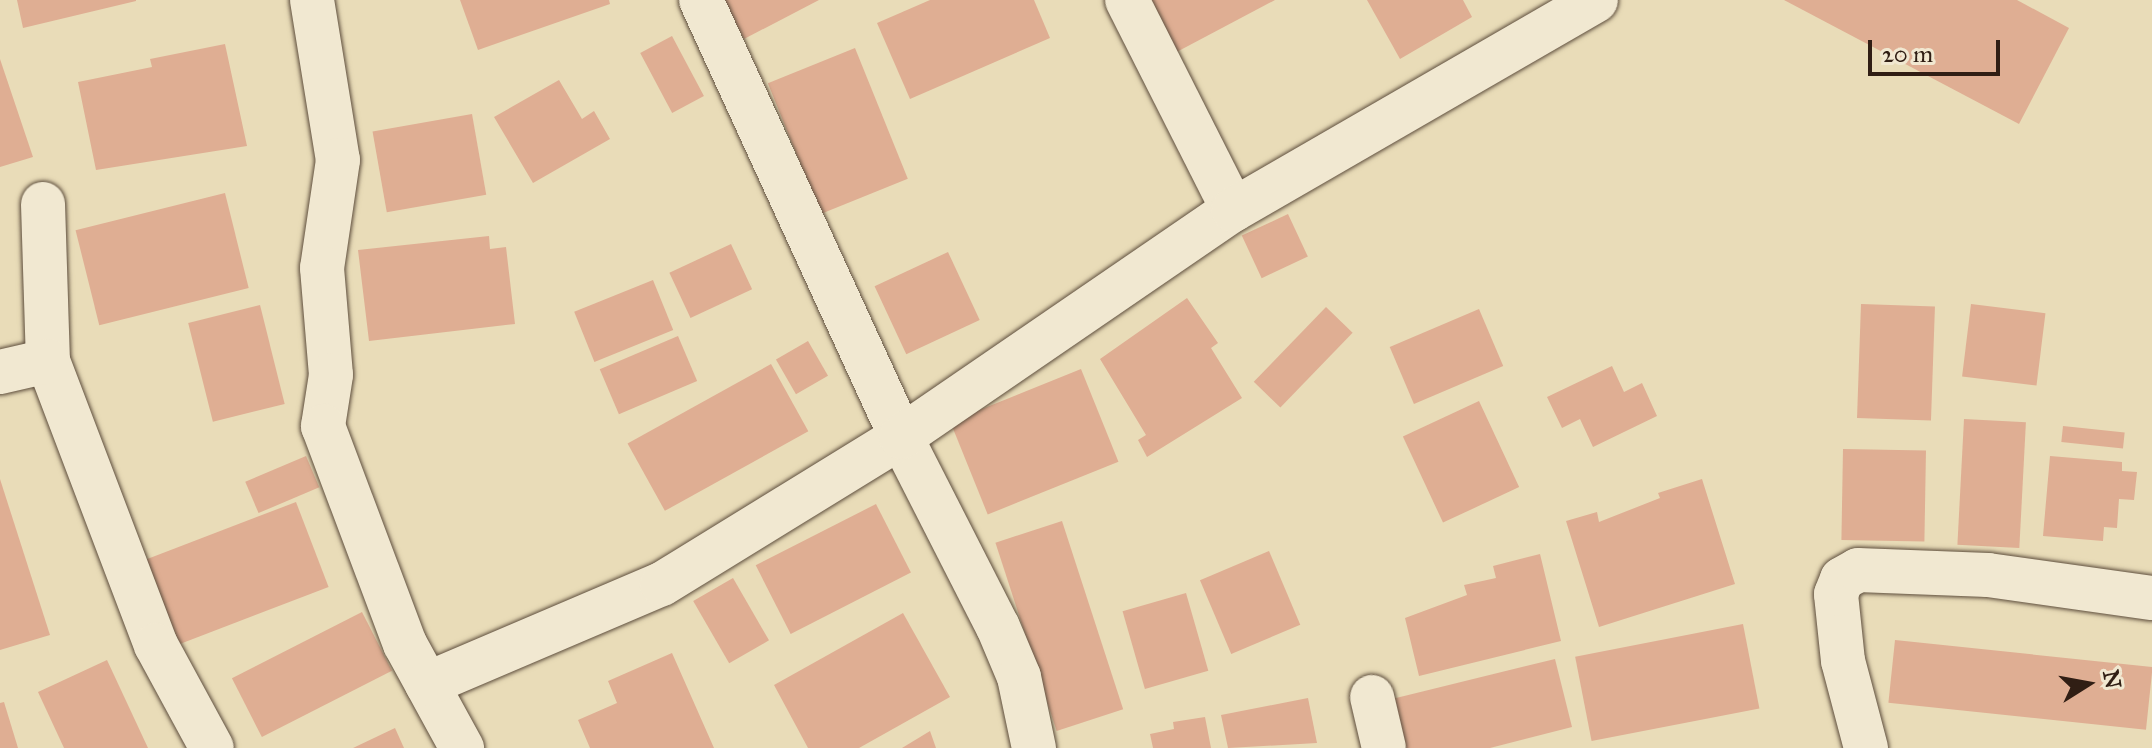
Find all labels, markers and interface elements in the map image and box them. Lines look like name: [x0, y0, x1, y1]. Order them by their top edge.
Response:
scale bar: [1872, 24, 2004, 74]
text: 20 m: [1882, 39, 1933, 69]
north arrow: [2048, 644, 2128, 724]
text: N: [2097, 668, 2127, 691]

